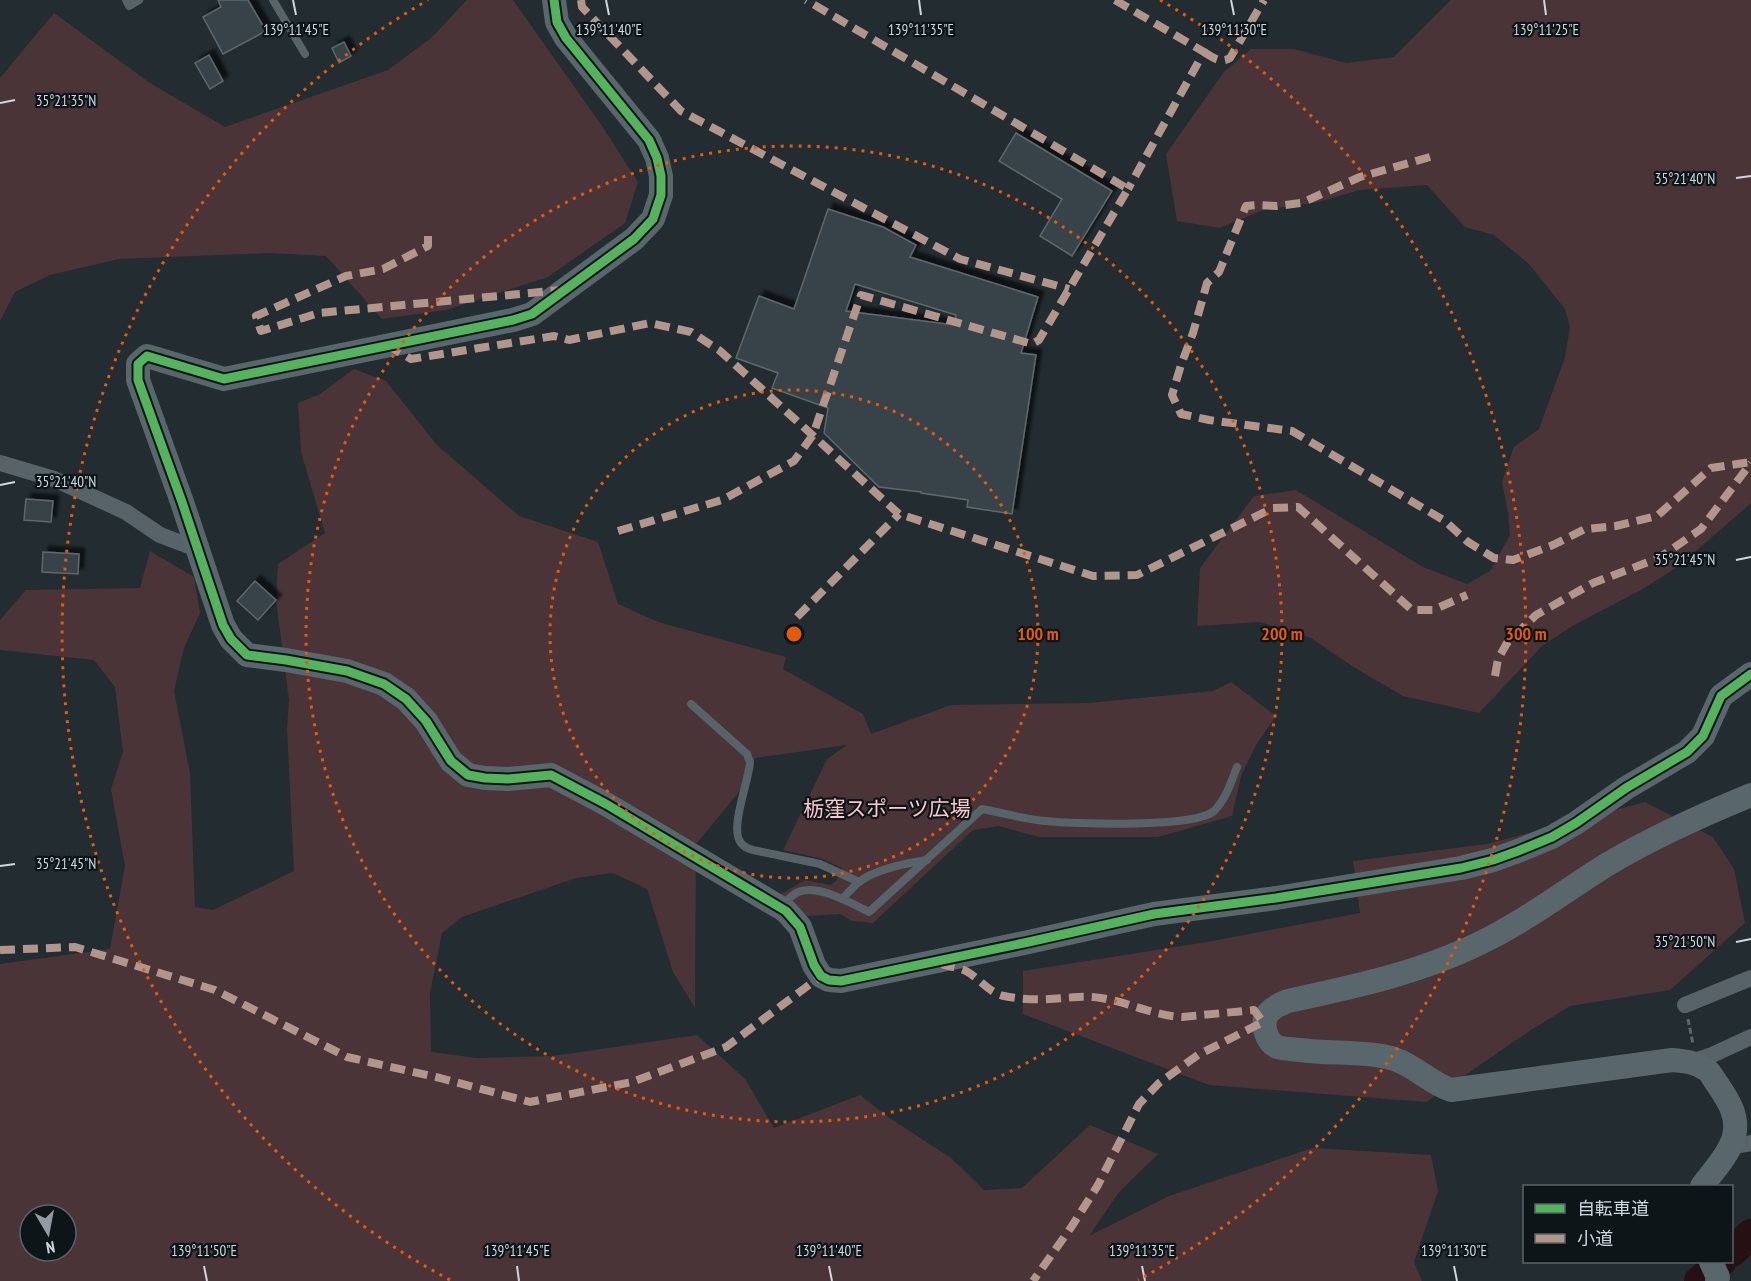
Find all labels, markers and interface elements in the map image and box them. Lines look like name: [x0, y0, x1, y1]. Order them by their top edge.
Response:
text: 139°11'45"E: [263, 20, 329, 39]
text: 139°11'40"E: [576, 20, 642, 39]
text: 139°11'35"E: [888, 20, 954, 39]
text: 139°11'30"E: [1201, 20, 1267, 39]
text: 139°11'25"E: [1513, 20, 1579, 39]
text: 35°21'35"N: [36, 91, 96, 110]
text: 35°21'40"N: [1655, 169, 1715, 188]
text: 35°21'40"N: [36, 472, 96, 491]
text: 35°21'45"N: [1655, 550, 1715, 569]
text: 100 m: [1017, 622, 1059, 645]
text: 200 m: [1261, 622, 1303, 645]
text: 300 m: [1505, 622, 1547, 645]
centre of rings: [784, 624, 804, 644]
park label: 栃窪スポーツ広場: [803, 795, 971, 822]
text: 35°21'45"N: [36, 854, 96, 873]
text: 35°21'50"N: [1655, 932, 1715, 951]
legend: [1523, 1185, 1733, 1263]
text: 自転車道: [1577, 1197, 1649, 1220]
north arrow: [18, 1203, 78, 1263]
text: 小道: [1577, 1227, 1613, 1250]
text: N: [45, 1237, 57, 1258]
text: 139°11'50"E: [171, 1241, 237, 1260]
text: 139°11'45"E: [484, 1241, 550, 1260]
text: 139°11'40"E: [796, 1241, 862, 1260]
text: 139°11'35"E: [1109, 1241, 1175, 1260]
text: 139°11'30"E: [1421, 1241, 1487, 1260]

